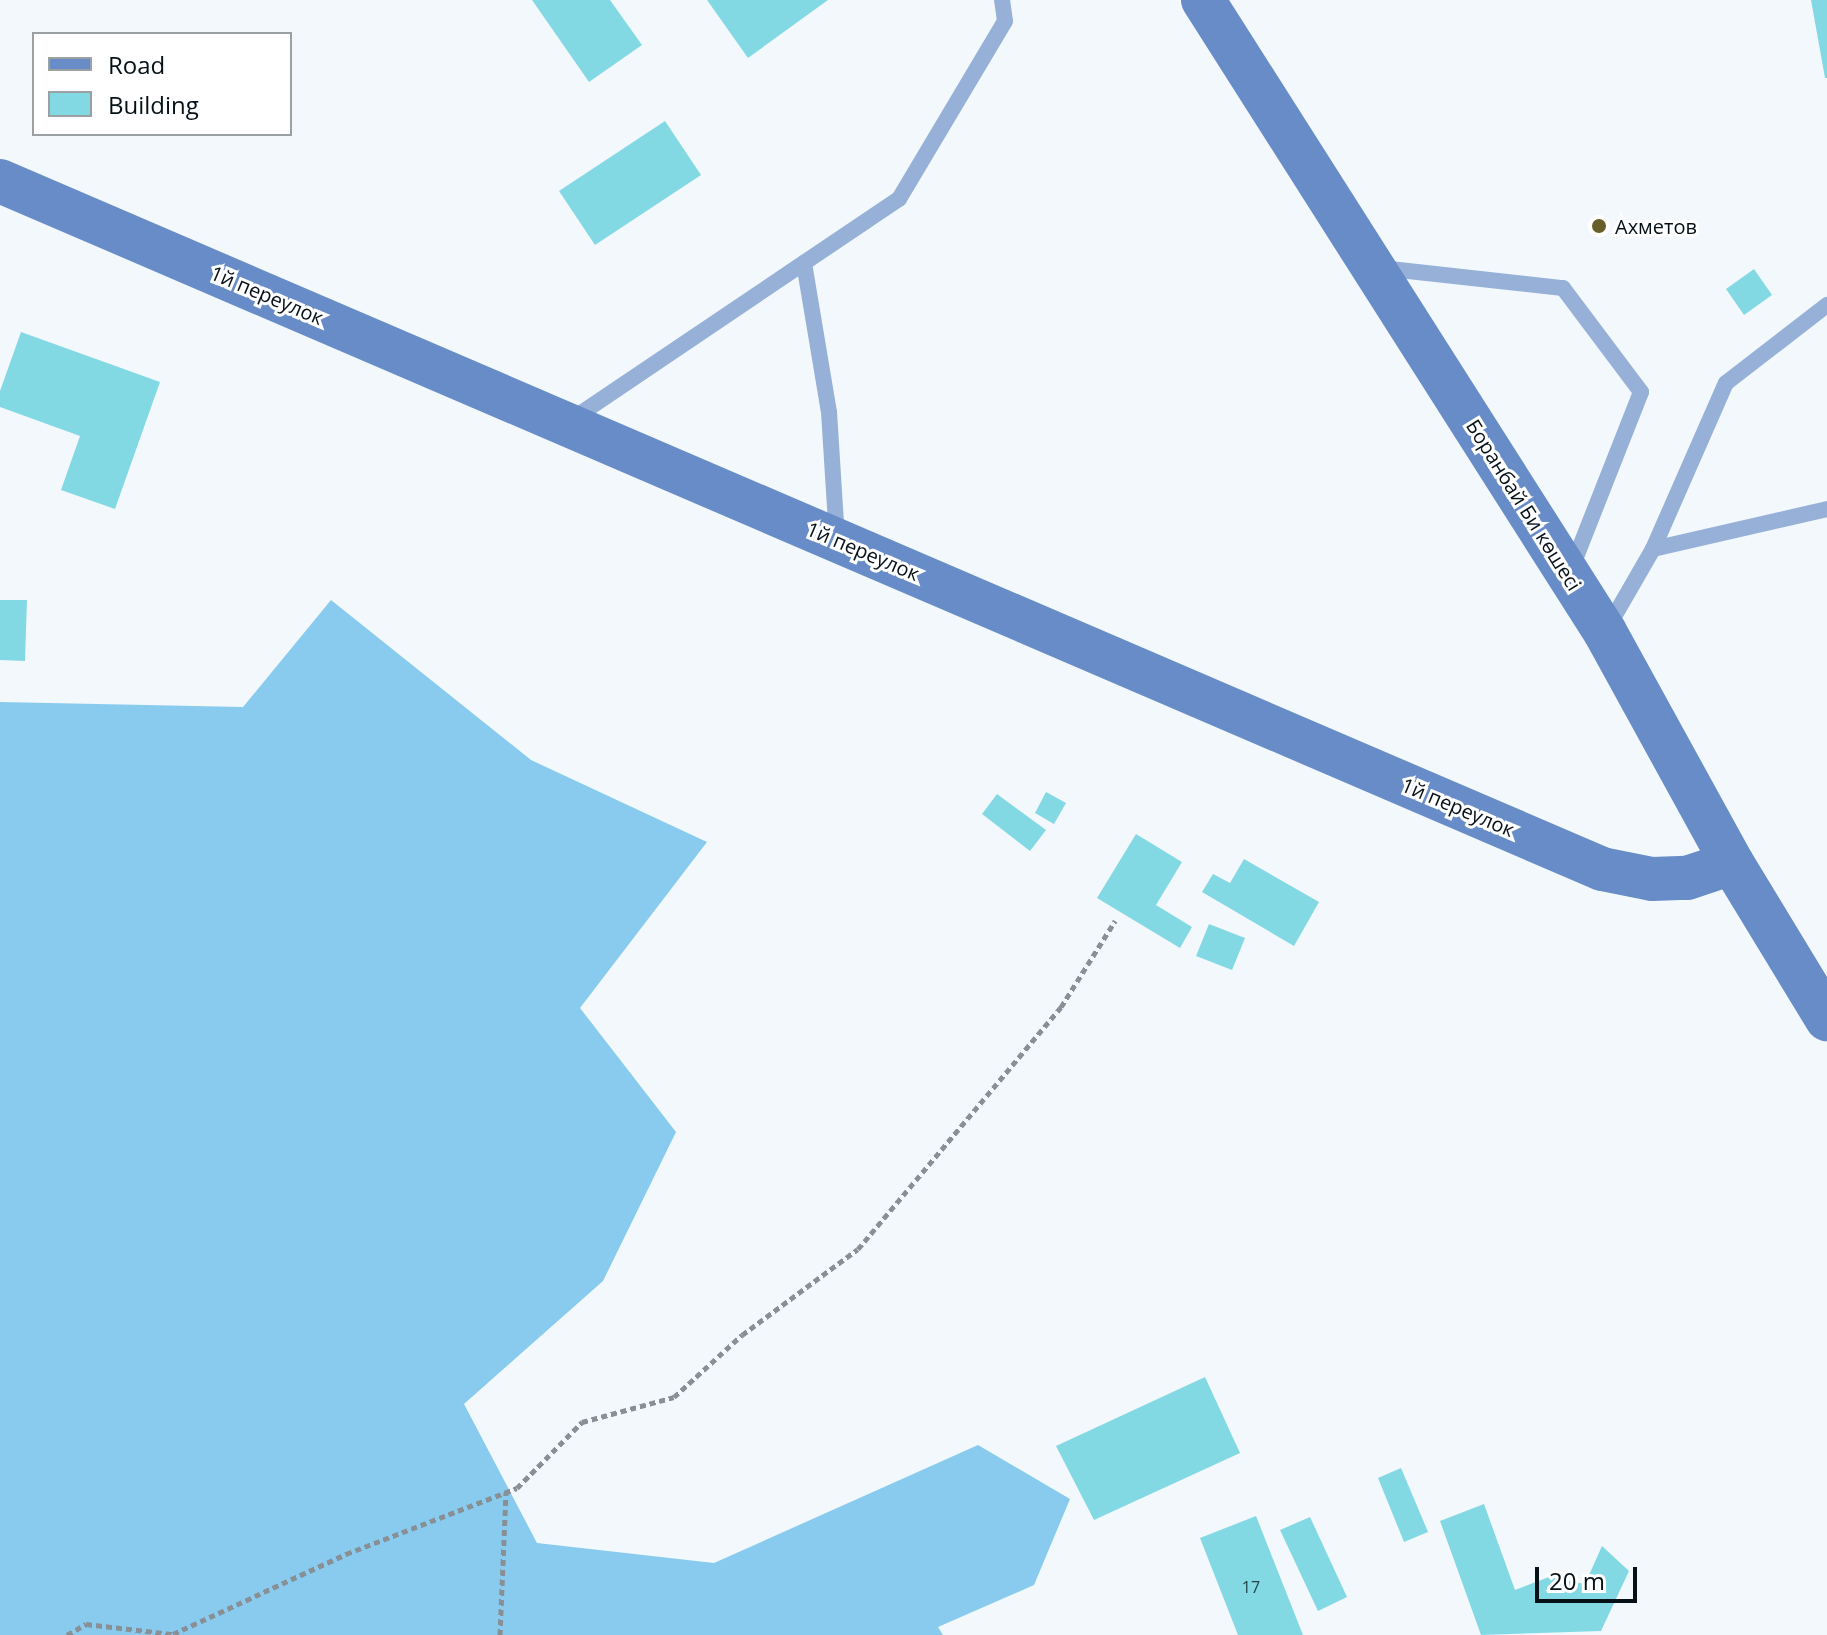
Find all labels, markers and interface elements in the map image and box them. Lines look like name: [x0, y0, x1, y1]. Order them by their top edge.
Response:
legend: [32, 32, 292, 136]
text: Road: [108, 48, 165, 81]
text: Building: [108, 88, 199, 121]
place label: Ахметов: [1615, 214, 1697, 238]
marker: Ахметов: [1590, 217, 1608, 235]
street label: 1й переулок: [207, 260, 327, 330]
street label: Боранбай Би көшесі: [1462, 415, 1586, 595]
street label: 1й переулок: [803, 516, 923, 586]
street label: 1й переулок: [1398, 772, 1518, 842]
scale bar: [1539, 1551, 1641, 1601]
text: 20 m: [1549, 1564, 1605, 1597]
house number: 17: [1242, 1577, 1260, 1597]

